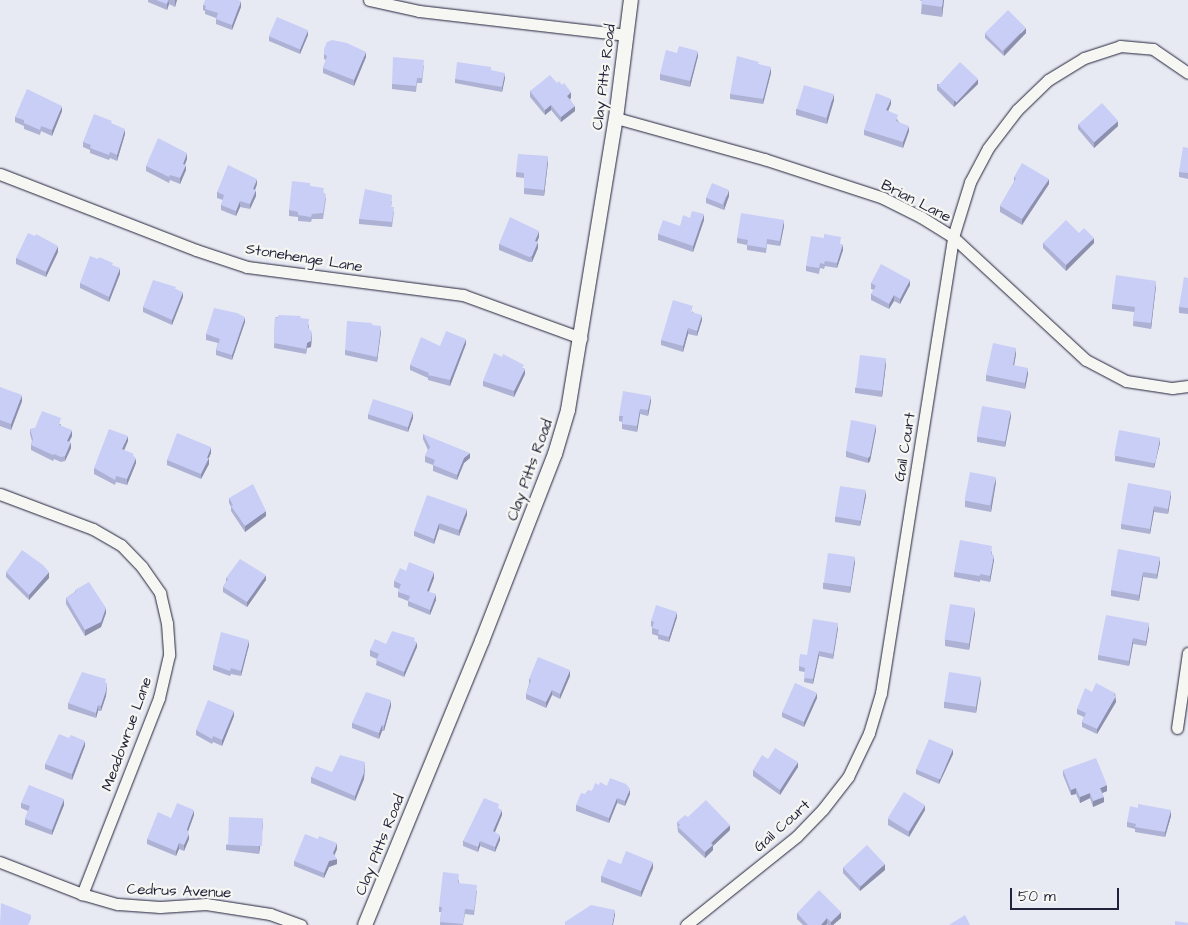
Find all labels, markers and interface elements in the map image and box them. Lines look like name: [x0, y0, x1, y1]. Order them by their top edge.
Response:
street label: Clay Pitts Road: [589, 23, 619, 131]
street label: Brian Lane: [878, 176, 954, 226]
street label: Stonehenge Lane: [244, 240, 364, 276]
street label: Gail Court: [891, 411, 919, 483]
street label: Clay Pitts Road: [503, 417, 557, 523]
street label: Meadowrue Lane: [98, 675, 156, 793]
street label: Clay Pitts Road: [352, 792, 408, 898]
street label: Gail Court: [750, 796, 814, 856]
scale bar: [1013, 878, 1122, 910]
street label: Cedrus Avenue: [126, 880, 232, 902]
text: 50 m: [1018, 886, 1056, 907]

